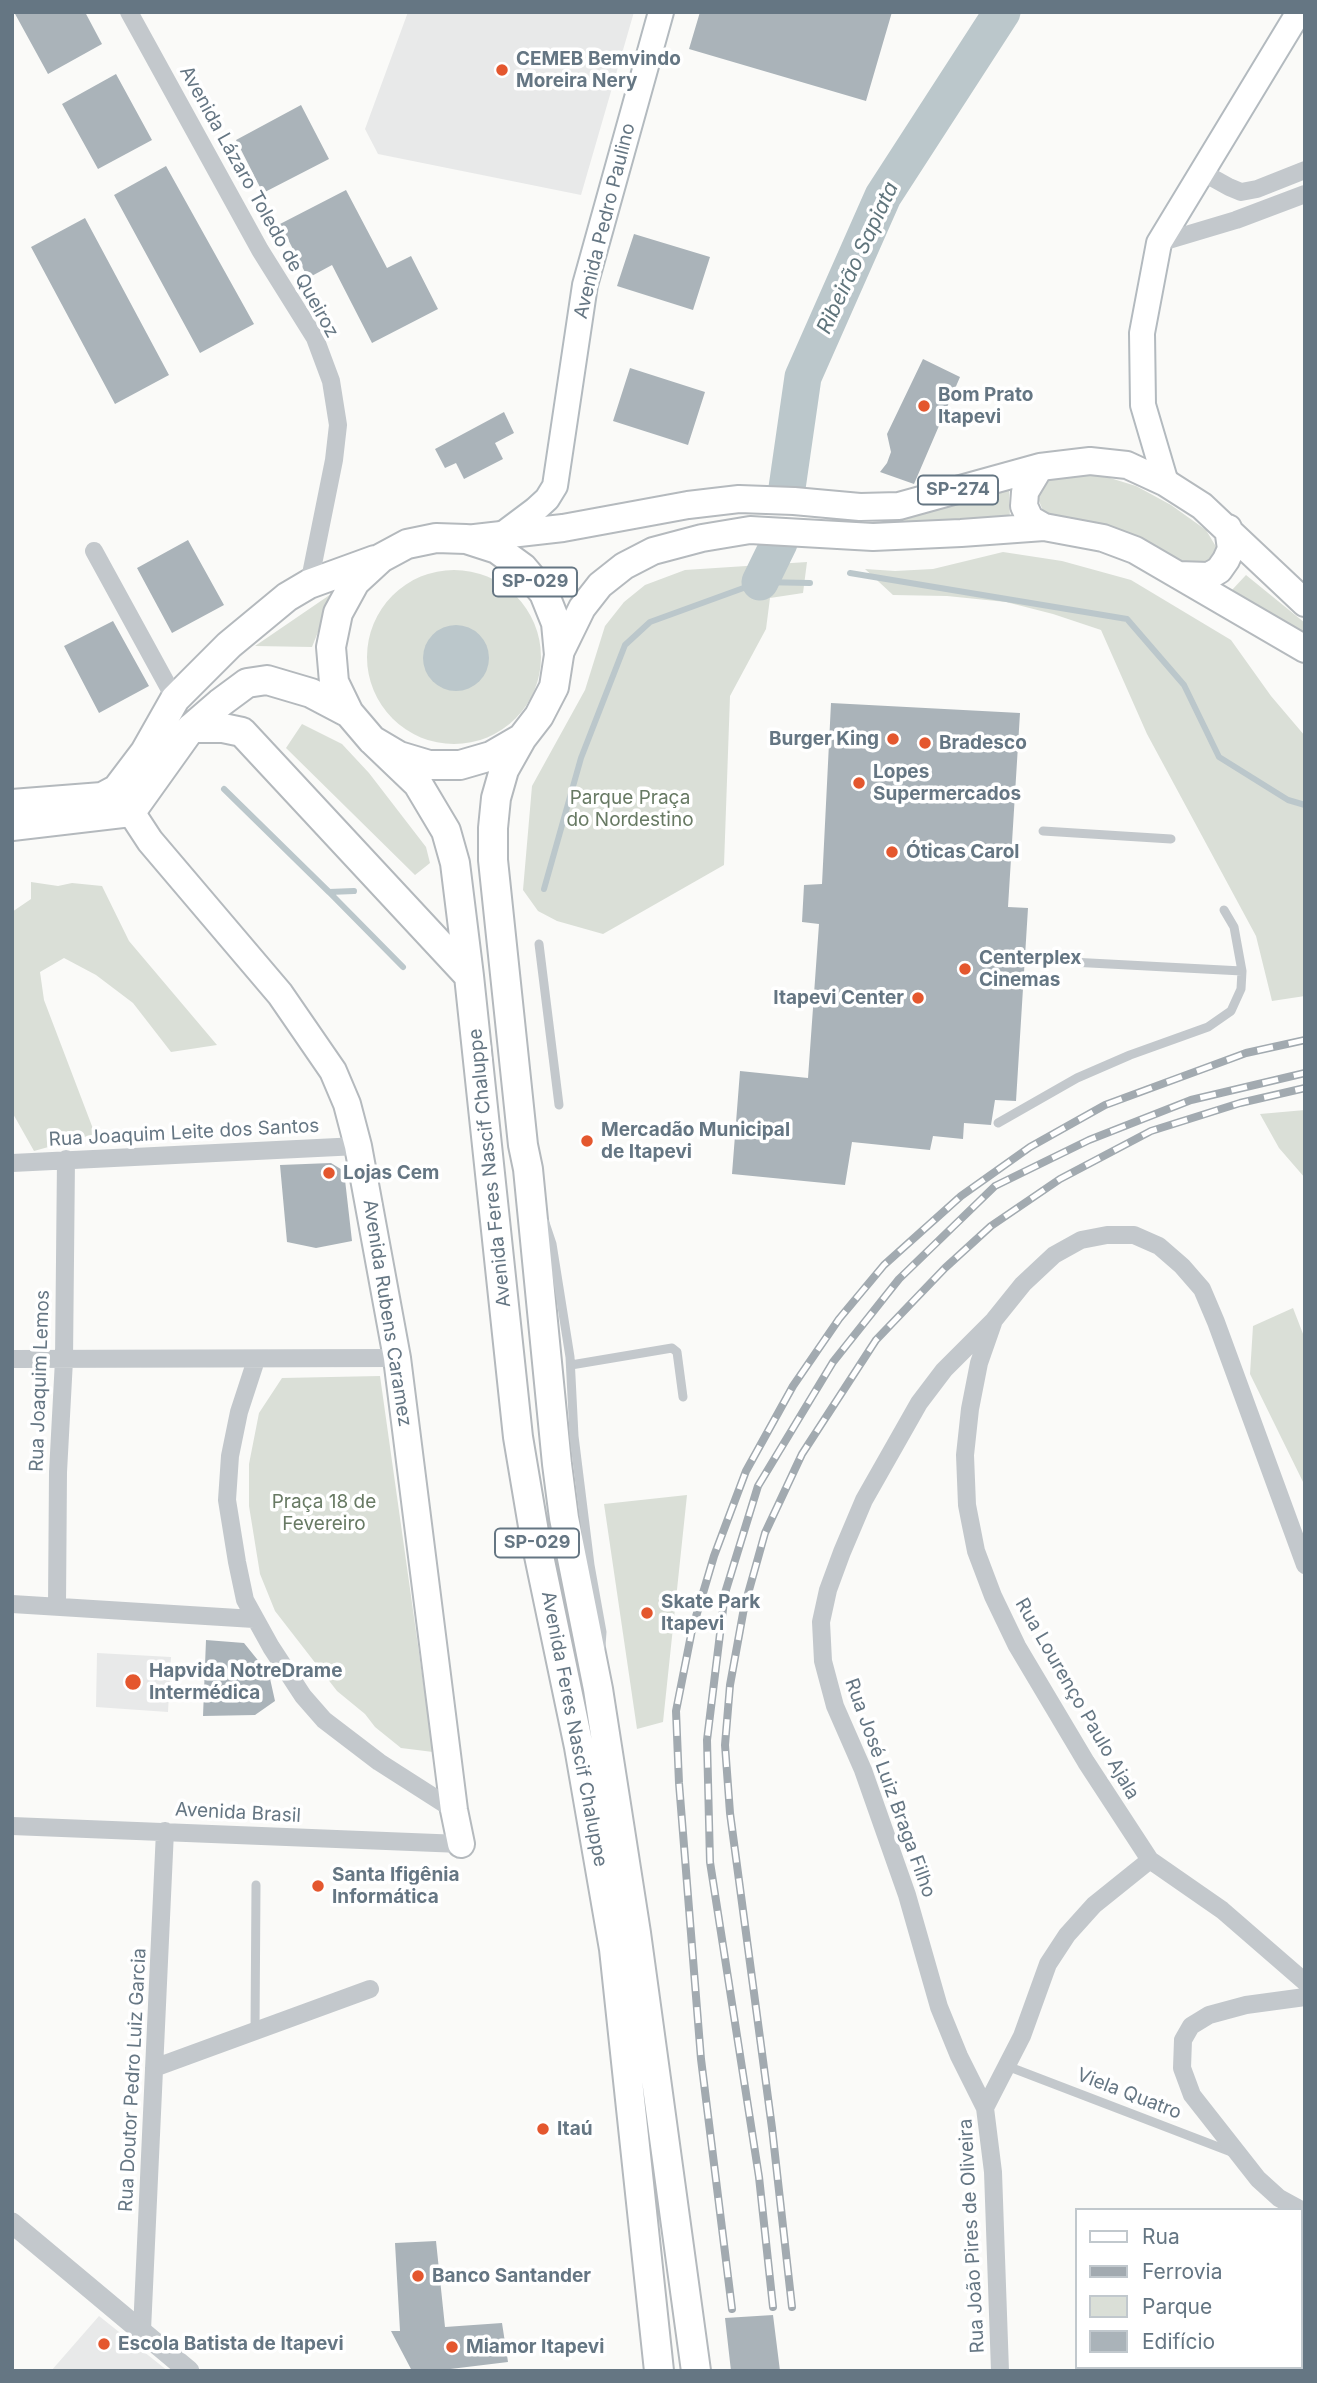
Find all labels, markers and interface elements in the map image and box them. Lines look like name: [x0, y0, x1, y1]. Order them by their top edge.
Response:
place label: CEMEB Bemvindo Moreira Nery: [516, 48, 681, 92]
street label: Avenida Lázaro Toledo de Queiroz: [175, 62, 343, 342]
marker: CEMEB Bemvindo Moreira Nery: [494, 62, 510, 78]
street label: Avenida Pedro Paulino: [570, 121, 640, 321]
water label: Ribeirão Sapiata: [812, 178, 904, 338]
place label: Bom Prato Itapevi: [938, 384, 1033, 428]
marker: Bom Prato Itapevi: [916, 398, 932, 414]
road number: SP-274: [918, 476, 998, 504]
road number: SP-029: [493, 568, 577, 596]
place label: Burger King: [769, 728, 879, 750]
marker: Burger King: [885, 731, 901, 747]
place label: Bradesco: [939, 732, 1027, 754]
marker: Bradesco: [917, 735, 933, 751]
place label: Lopes Supermercados: [873, 761, 1021, 805]
marker: Lopes Supermercados: [851, 775, 867, 791]
park label: Parque Praça do Nordestino: [566, 787, 694, 831]
place label: Óticas Carol: [906, 841, 1019, 863]
marker: Óticas Carol: [884, 844, 900, 860]
place label: Centerplex Cinemas: [979, 947, 1081, 991]
marker: Centerplex Cinemas: [957, 961, 973, 977]
place label: Itapevi Center: [773, 987, 904, 1009]
marker: Itapevi Center: [910, 990, 926, 1006]
street label: Avenida Feres Nascif Chaluppe: [464, 1027, 516, 1309]
street label: Rua Joaquim Leite dos Santos: [48, 1115, 320, 1151]
place label: Mercadão Municipal de Itapevi: [601, 1119, 790, 1163]
marker: Mercadão Municipal de Itapevi: [579, 1133, 595, 1149]
place label: Lojas Cem: [343, 1162, 439, 1184]
marker: Lojas Cem: [321, 1165, 337, 1181]
street label: Avenida Rubens Caramez: [358, 1198, 416, 1428]
street label: Rua Joaquim Lemos: [25, 1290, 55, 1472]
park label: Praça 18 de Fevereiro: [272, 1491, 376, 1535]
road number: SP-029: [495, 1528, 579, 1558]
street label: Avenida Feres Nascif Chaluppe: [536, 1589, 612, 1869]
place label: Skate Park Itapevi: [661, 1591, 760, 1635]
street label: Rua Lourenço Paulo Ajala: [1010, 1594, 1144, 1804]
marker: Skate Park Itapevi: [639, 1605, 655, 1621]
place label: Hapvida NotreDrame Intermédica: [149, 1660, 342, 1704]
marker: Hapvida NotreDrame Intermédica: [123, 1672, 143, 1692]
street label: Rua José Luiz Braga Filho: [840, 1675, 940, 1901]
street label: Avenida Brasil: [174, 1798, 302, 1828]
place label: Santa Ifigênia Informática: [332, 1864, 459, 1908]
marker: Santa Ifigênia Informática: [310, 1878, 326, 1894]
street label: Rua Doutor Pedro Luiz Garcia: [115, 1947, 151, 2213]
street label: Viela Quatro: [1073, 2064, 1185, 2124]
place label: Itaú: [557, 2118, 593, 2140]
street label: Rua João Pires de Oliveira: [954, 2118, 990, 2354]
marker: Itaú: [535, 2121, 551, 2137]
legend: [1076, 2208, 1303, 2369]
text: Rua: [1142, 2224, 1180, 2249]
text: Ferrovia: [1142, 2259, 1222, 2284]
place label: Banco Santander: [432, 2265, 591, 2287]
marker: Banco Santander: [410, 2268, 426, 2284]
text: Parque: [1142, 2294, 1212, 2319]
text: Edifício: [1142, 2329, 1215, 2354]
place label: Escola Batista de Itapevi: [118, 2333, 344, 2355]
marker: Escola Batista de Itapevi: [96, 2336, 112, 2352]
place label: Miamor Itapevi: [466, 2336, 604, 2358]
marker: Miamor Itapevi: [444, 2339, 460, 2355]

